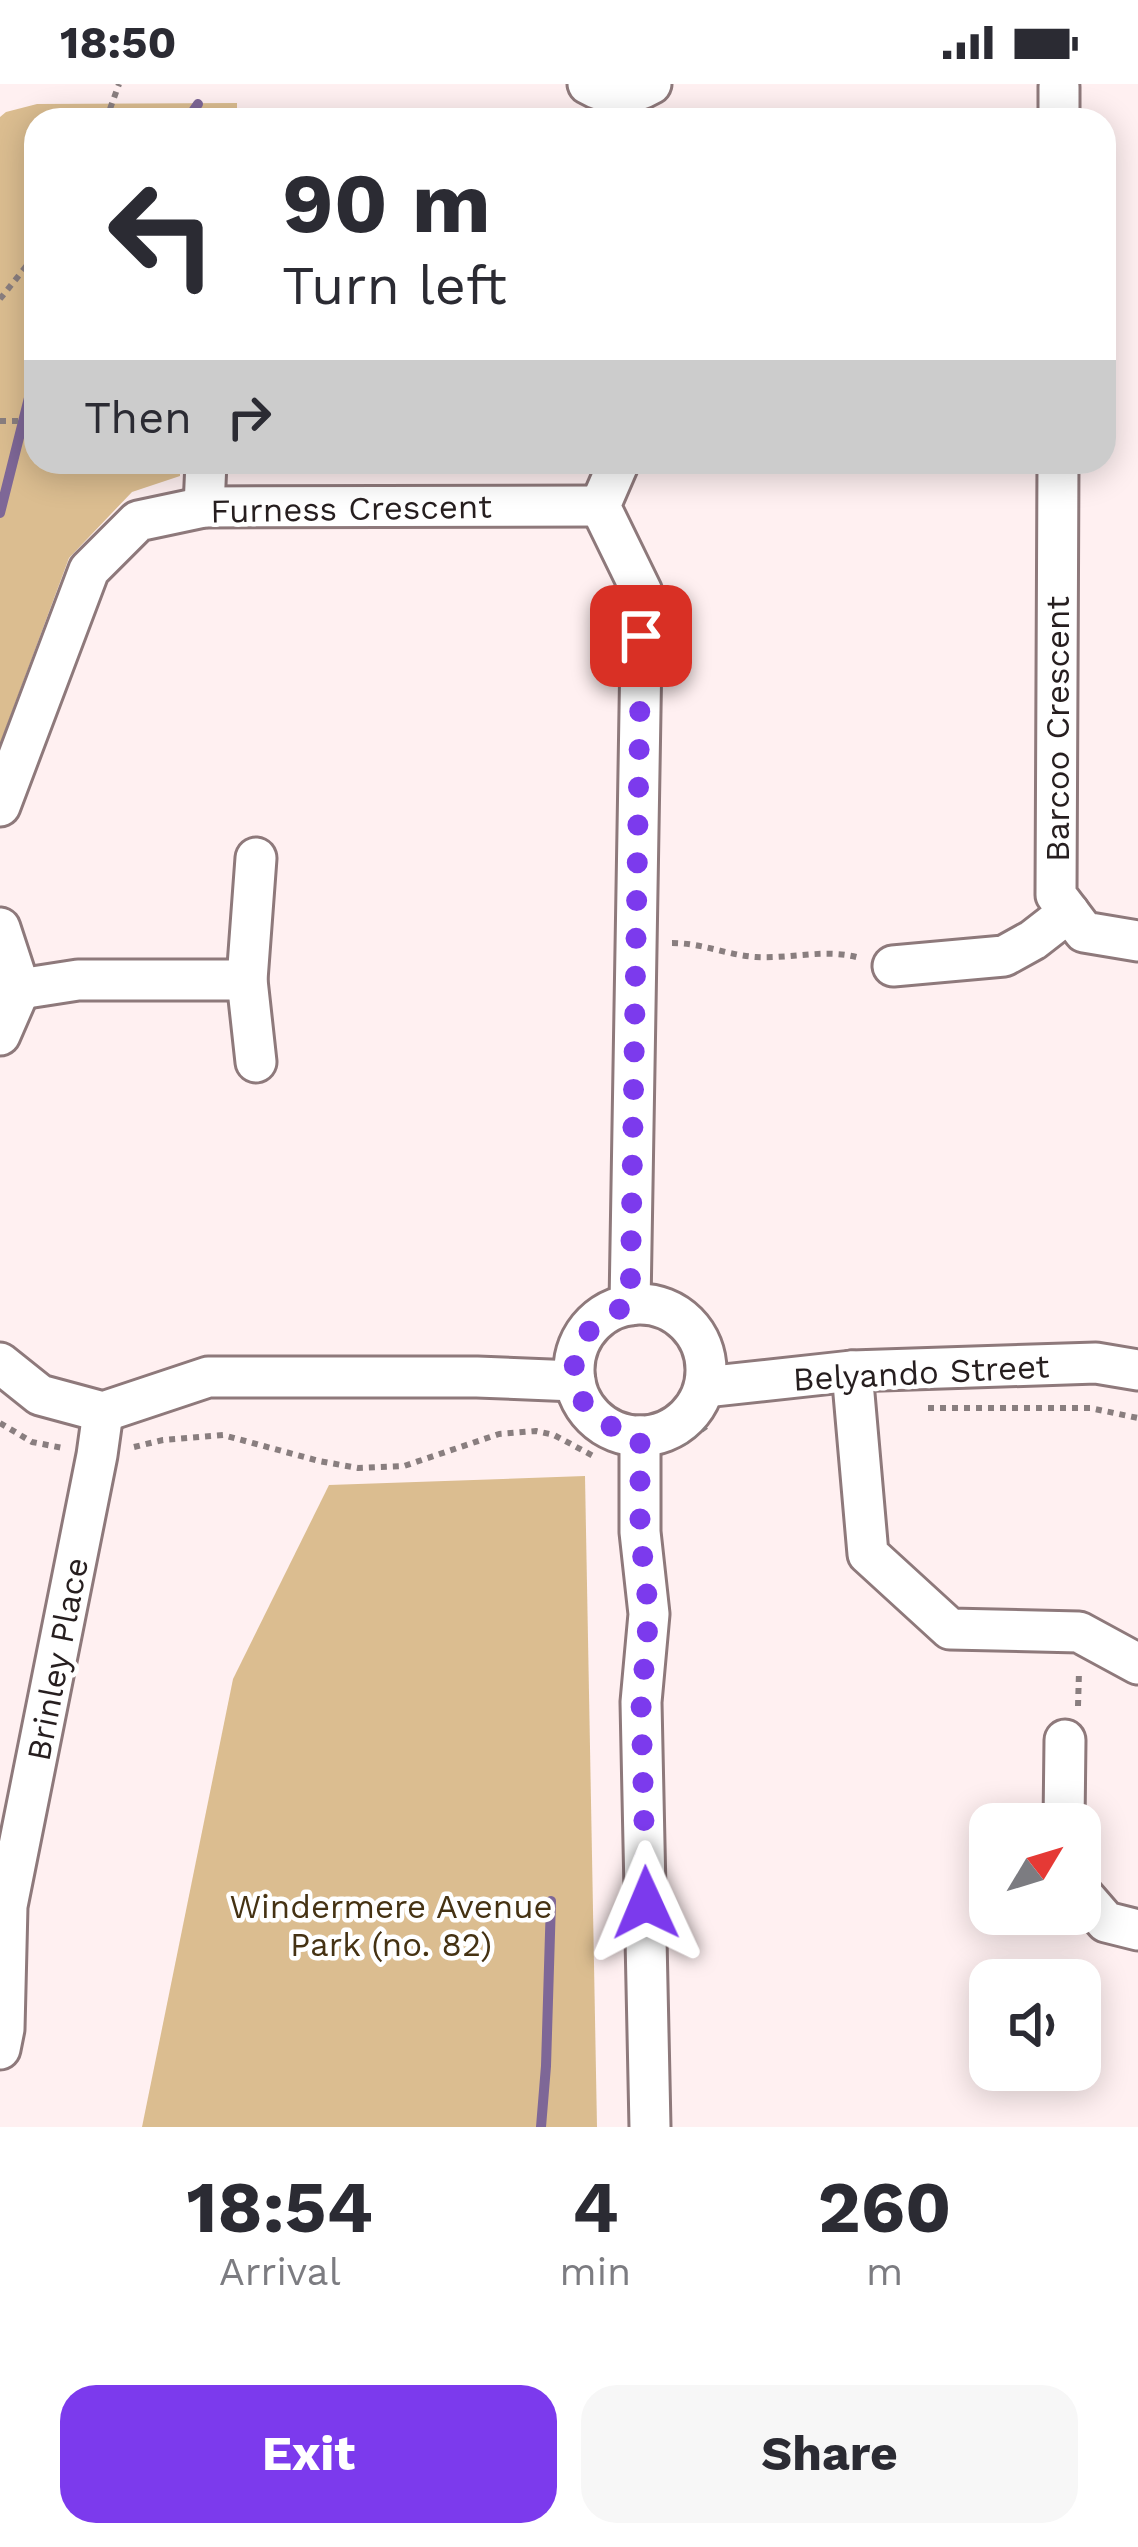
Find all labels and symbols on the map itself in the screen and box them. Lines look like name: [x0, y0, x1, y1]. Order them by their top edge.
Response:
street label: Furness Crescent: [210, 487, 492, 530]
pin: [590, 585, 692, 687]
street label: Barcoo Crescent: [1038, 596, 1077, 862]
street label: Belyando Street: [792, 1346, 1050, 1399]
street label: Brinley Place: [19, 1554, 96, 1764]
north arrow: [969, 1803, 1101, 1935]
position arrow: [583, 1840, 709, 1966]
park label: Windermere Avenue Park (no. 82): [229, 1887, 553, 1964]

